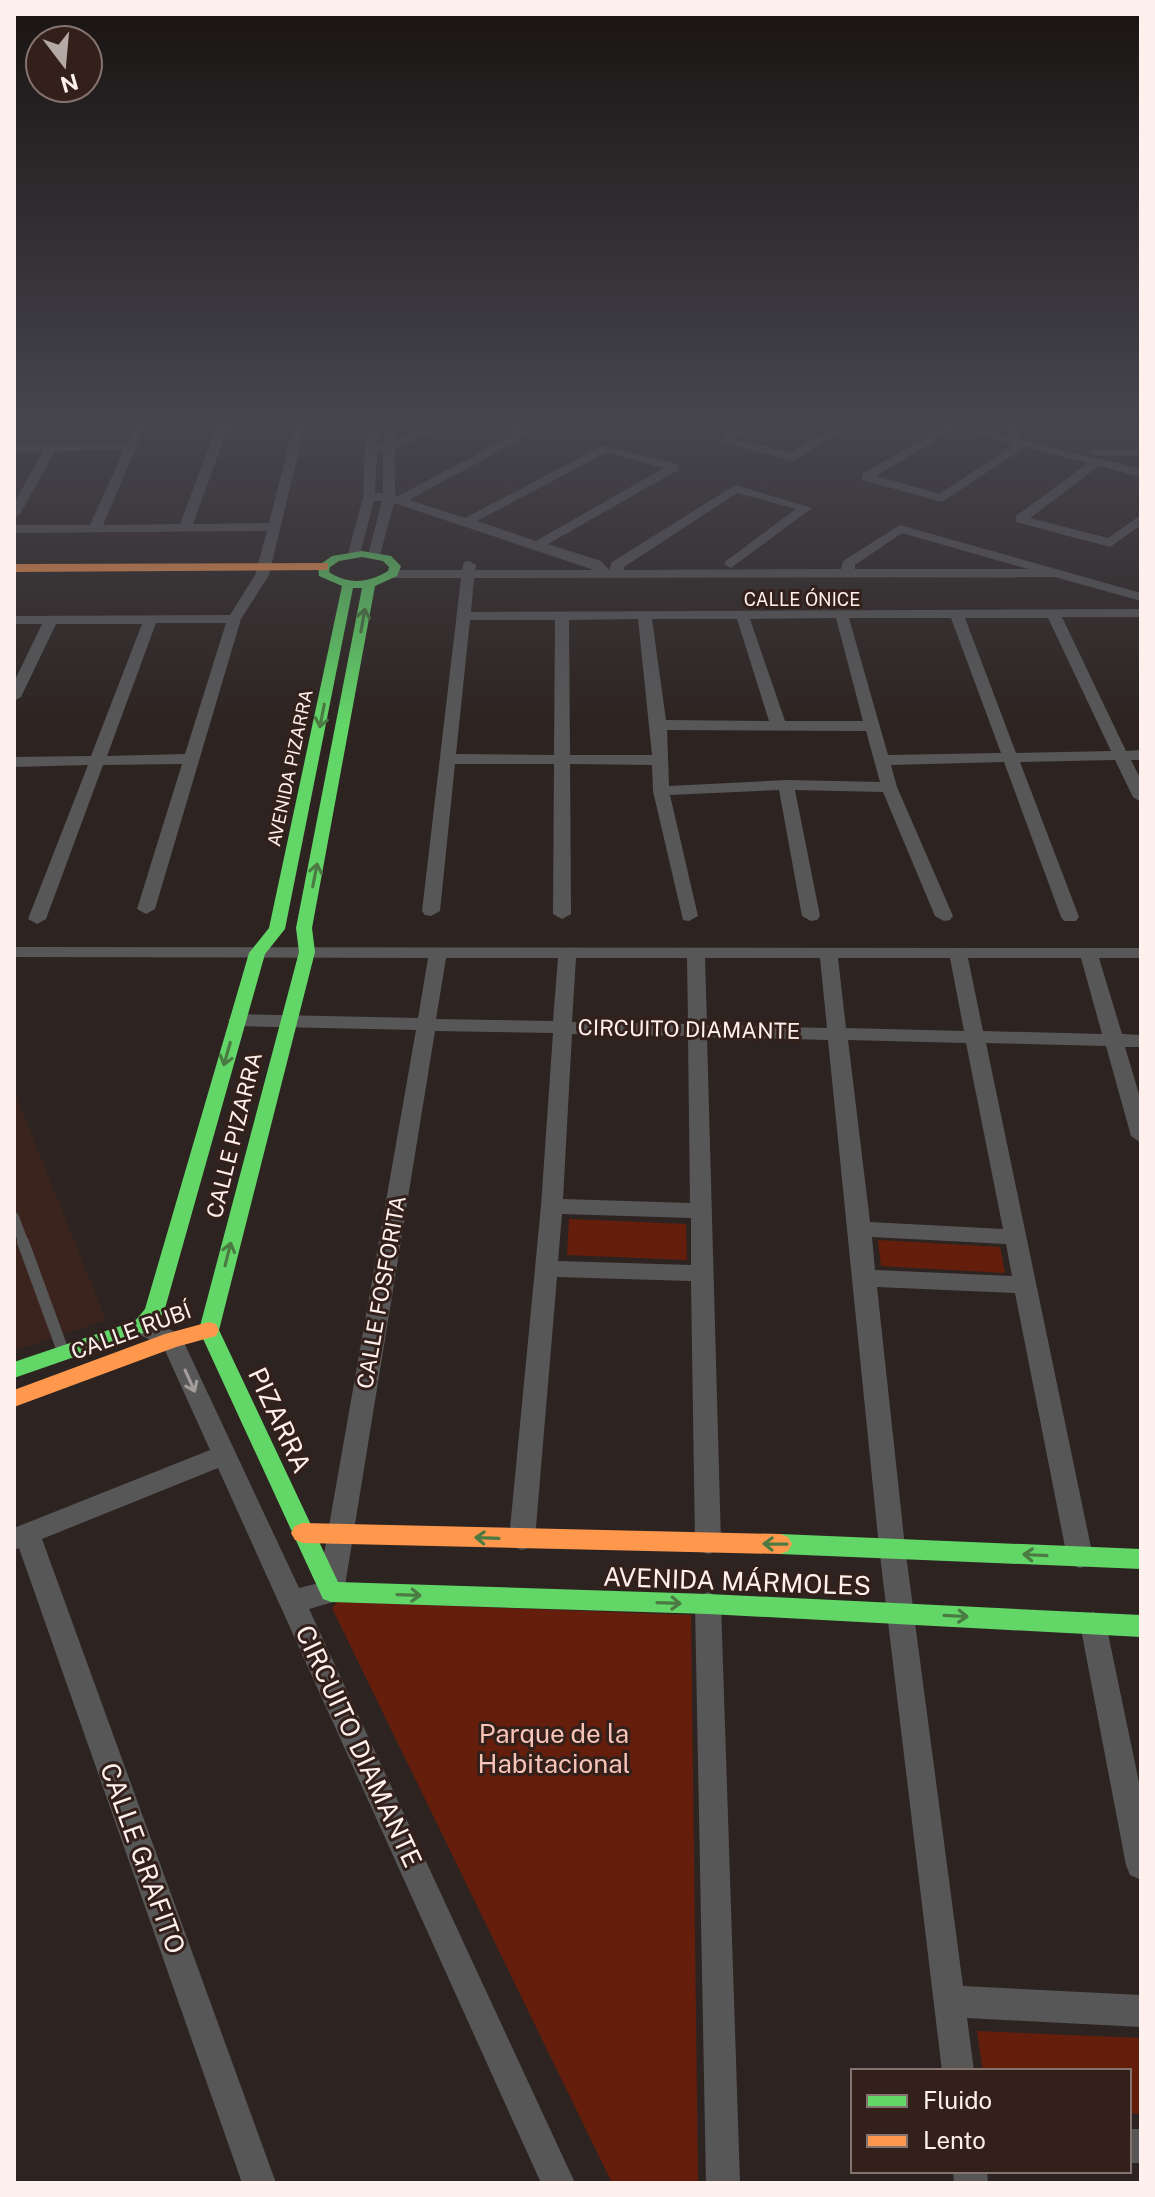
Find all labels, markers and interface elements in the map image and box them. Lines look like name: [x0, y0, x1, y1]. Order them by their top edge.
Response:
north arrow: [24, 24, 104, 104]
text: N: [58, 68, 81, 98]
street label: CALLE ÓNICE: [744, 588, 860, 610]
one-way arrow: [356, 608, 371, 633]
street label: AVENIDA PIZARRA: [263, 687, 317, 848]
one-way arrow: [314, 703, 329, 728]
one-way arrow: [308, 863, 323, 889]
street label: CIRCUITO DIAMANTE: [577, 1014, 801, 1044]
one-way arrow: [219, 1041, 234, 1067]
street label: CALLE PIZARRA: [201, 1049, 267, 1221]
street label: CALLE FOSFORITA: [351, 1193, 411, 1391]
one-way arrow: [222, 1242, 237, 1268]
street label: CALLE RUBÍ: [67, 1297, 195, 1365]
street label: PIZARRA: [242, 1362, 318, 1478]
one-way arrow: [184, 1368, 199, 1393]
one-way arrow: [474, 1530, 501, 1545]
one-way arrow: [762, 1537, 789, 1552]
one-way arrow: [1022, 1547, 1049, 1562]
street label: AVENIDA MÁRMOLES: [602, 1561, 872, 1601]
one-way arrow: [395, 1587, 422, 1602]
one-way arrow: [655, 1595, 682, 1611]
one-way arrow: [942, 1609, 969, 1624]
street label: CIRCUITO DIAMANTE: [289, 1620, 429, 1872]
park label: Parque de la Habitacional: [478, 1718, 630, 1779]
street label: CALLE GRAFITO: [94, 1758, 192, 1958]
legend: [851, 2069, 1131, 2173]
text: Fluido: [923, 2086, 992, 2114]
text: Lento: [923, 2126, 986, 2154]

